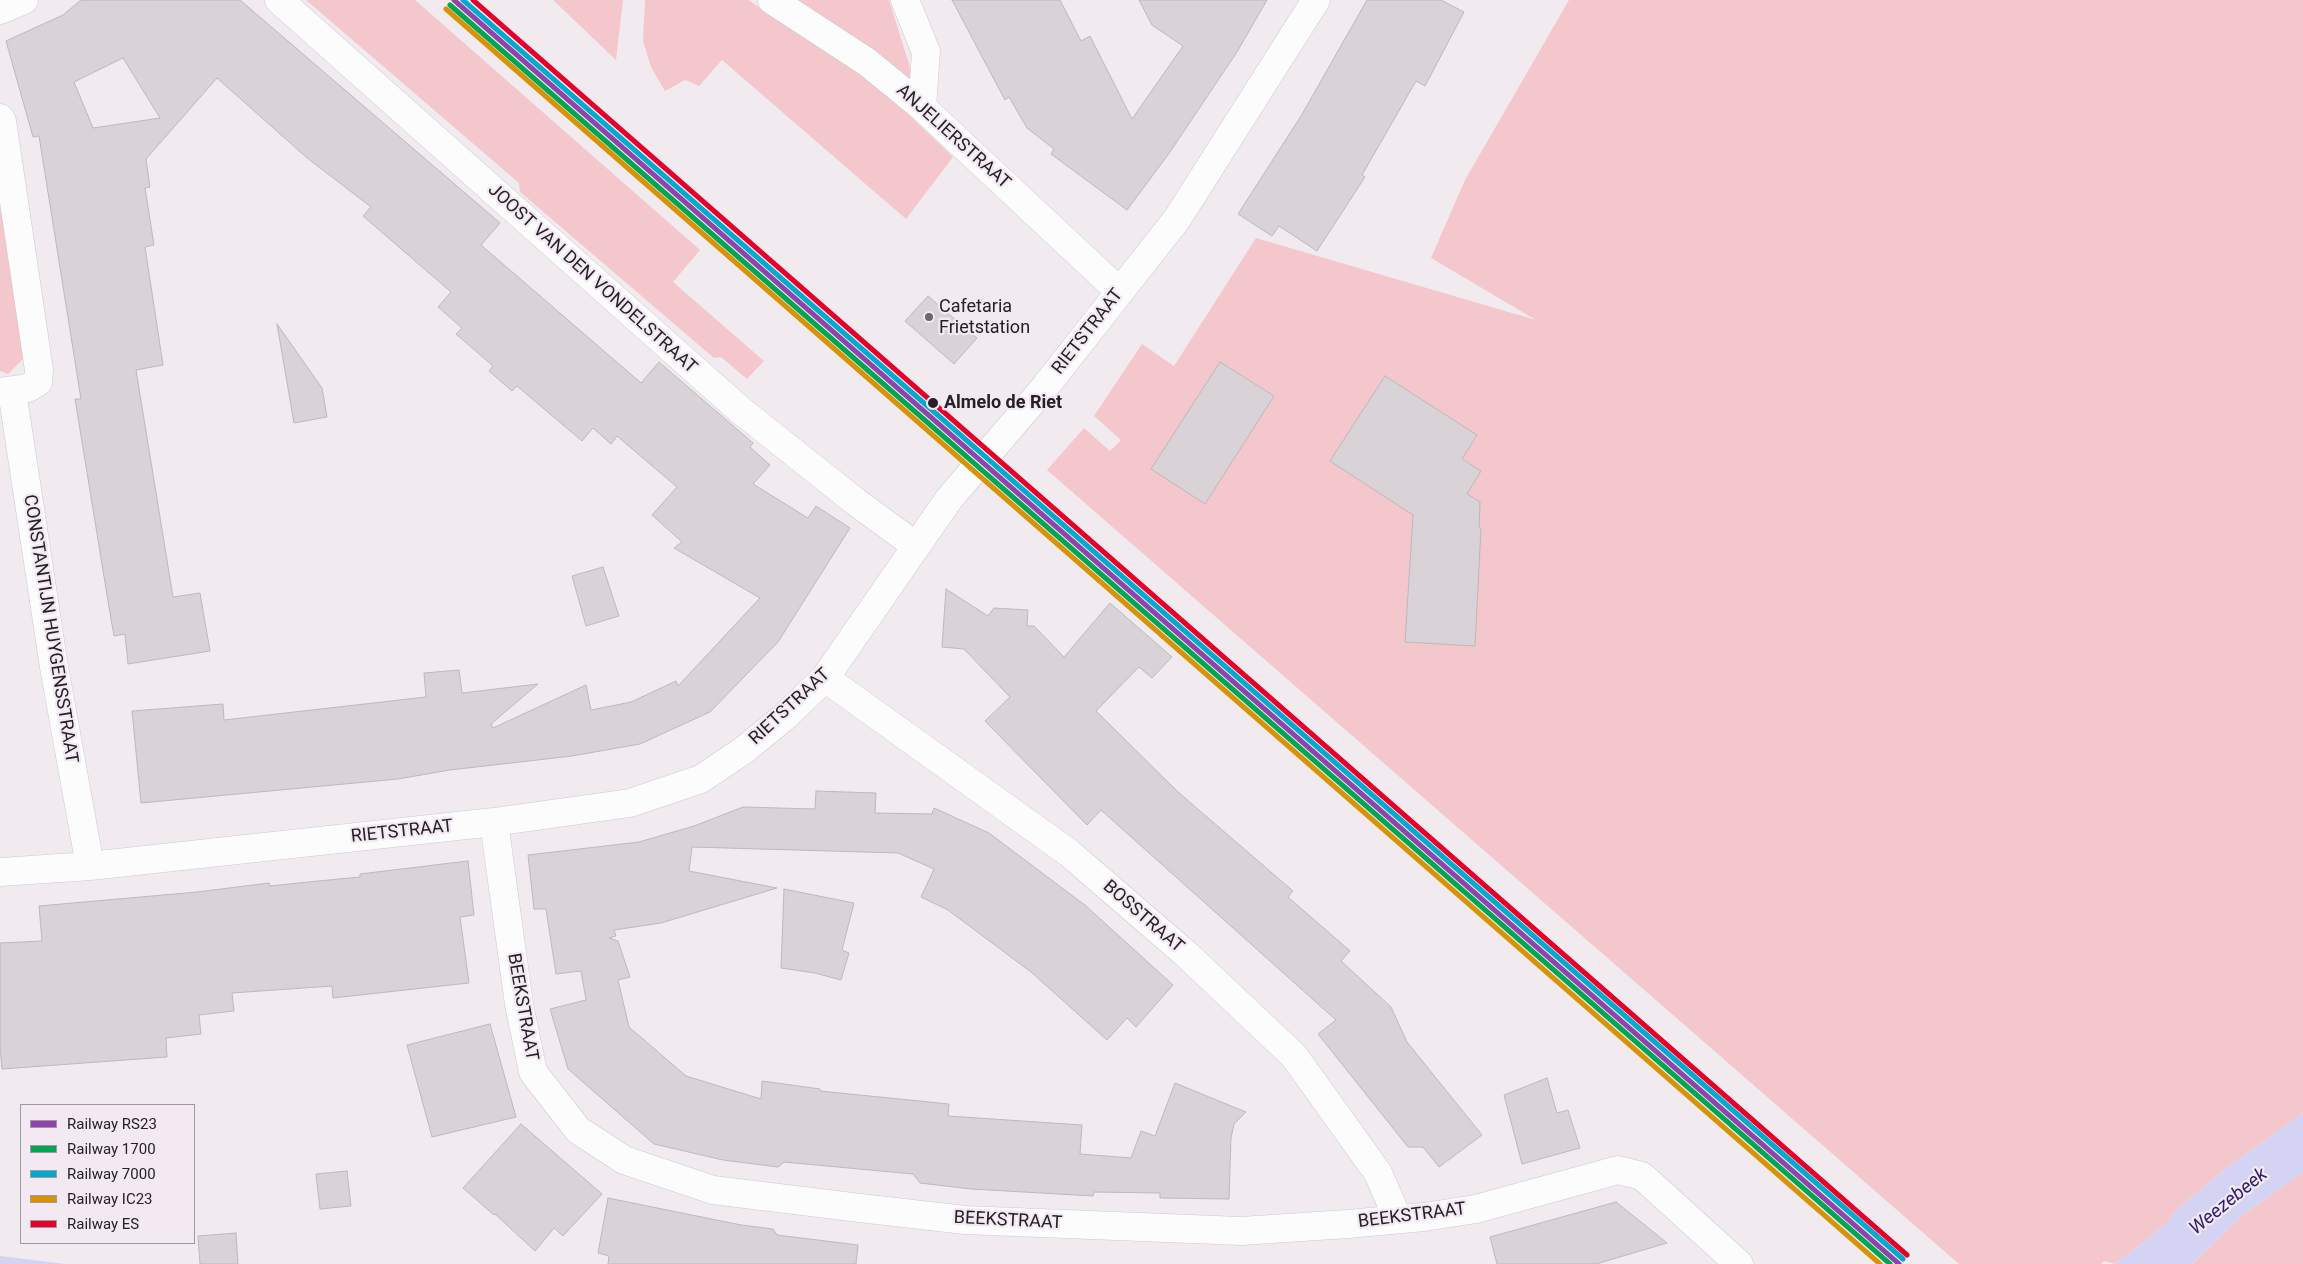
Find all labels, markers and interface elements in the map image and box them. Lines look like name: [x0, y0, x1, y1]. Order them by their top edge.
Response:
street label: ANJELIERSTRAAT: [891, 80, 1015, 194]
street label: JOOST VAN DEN VONDELSTRAAT: [483, 179, 701, 379]
street label: RIETSTRAAT: [1048, 285, 1128, 379]
place label: Cafetaria Frietstation: [939, 296, 1030, 338]
marker: Cafetaria Frietstation: [923, 311, 935, 323]
place label: Almelo de Riet: [944, 392, 1062, 414]
marker: Almelo de Riet: [926, 396, 940, 410]
street label: CONSTANTIJN HUYGENSSTRAAT: [18, 493, 82, 765]
street label: RIETSTRAAT: [745, 664, 835, 750]
street label: RIETSTRAAT: [350, 816, 454, 848]
street label: BOSSTRAAT: [1098, 876, 1188, 958]
street label: BEEKSTRAAT: [502, 952, 542, 1062]
legend: [20, 1104, 195, 1244]
text: Railway RS23: [67, 1115, 157, 1133]
text: Railway 1700: [67, 1140, 156, 1158]
water label: Weezebeek: [2185, 1164, 2273, 1240]
text: Railway 7000: [67, 1165, 156, 1183]
text: Railway IC23: [67, 1190, 153, 1208]
street label: BEEKSTRAAT: [1357, 1199, 1467, 1233]
street label: BEEKSTRAAT: [953, 1207, 1063, 1235]
text: Railway ES: [67, 1215, 139, 1233]

